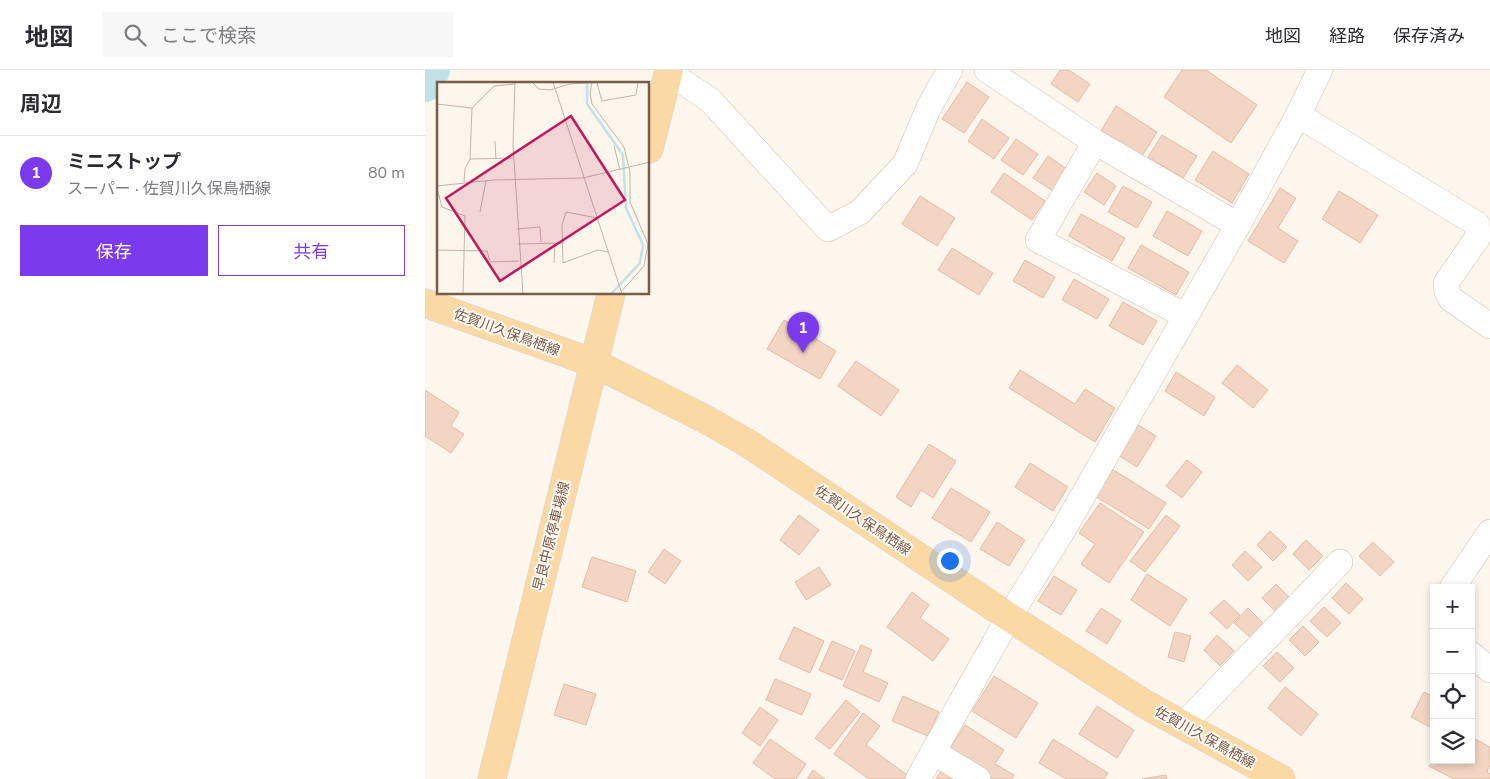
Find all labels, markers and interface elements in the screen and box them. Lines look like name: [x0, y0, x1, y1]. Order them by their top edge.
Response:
search box: [103, 12, 453, 57]
text: 地図: [25, 21, 73, 53]
icon: search: [121, 21, 149, 49]
text: ここで検索: [161, 23, 256, 49]
text: 地図: [1265, 24, 1301, 48]
text: 経路: [1329, 24, 1365, 48]
text: 保存済み: [1393, 24, 1465, 48]
inset map: [437, 82, 650, 295]
text: 周辺: [20, 90, 62, 118]
text: ミニストップ: [67, 149, 181, 175]
text: 1: [31, 162, 41, 184]
text: 80 m: [368, 162, 405, 184]
text: スーパー · 佐賀川久保鳥栖線: [67, 178, 271, 200]
button: 保存: [20, 225, 208, 276]
button: 共有: [218, 225, 405, 276]
street label: 佐賀川久保鳥栖線: [451, 304, 563, 361]
pin: 1: [787, 312, 819, 353]
street label: 早良中原停車場線: [529, 479, 574, 593]
street label: 佐賀川久保鳥栖線: [811, 481, 914, 560]
your location: [937, 548, 963, 574]
map controls: [1430, 584, 1475, 764]
button: +: [1430, 584, 1475, 629]
button: −: [1430, 629, 1475, 674]
button: locate: [1430, 674, 1475, 719]
street label: 佐賀川久保鳥栖線: [1151, 702, 1258, 773]
button: layers: [1430, 719, 1475, 764]

